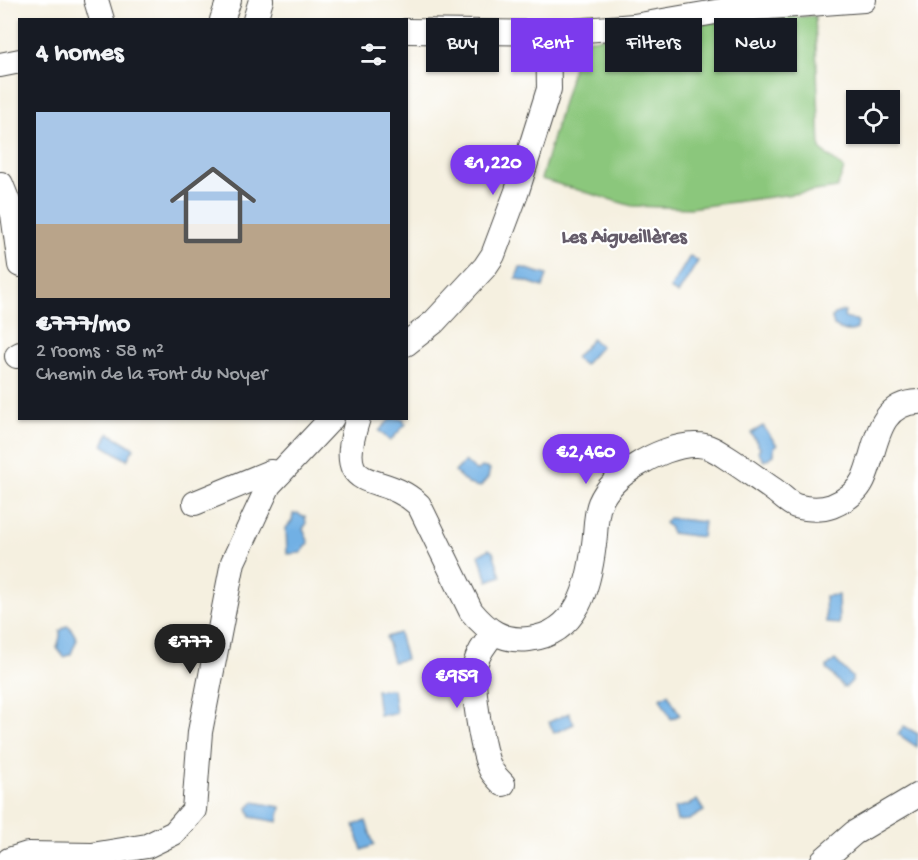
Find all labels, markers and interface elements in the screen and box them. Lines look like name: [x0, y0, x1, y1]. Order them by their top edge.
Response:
chip: Buy: [426, 18, 499, 72]
chip: Rent: [511, 18, 593, 72]
chip: Filters: [605, 18, 702, 72]
chip: New: [714, 18, 797, 72]
icon: filters: [357, 38, 390, 71]
text: 4 homes: [36, 39, 123, 70]
map controls: [846, 90, 900, 144]
button: locate: [846, 90, 900, 144]
pin: €1,220: [444, 145, 542, 196]
icon: home: [159, 151, 267, 259]
text: €1,220: [464, 153, 522, 176]
district label: Les Aigueillères: [561, 227, 688, 250]
text: €777/mo: [36, 310, 130, 341]
text: 2 rooms · 58 m²: [36, 341, 164, 364]
text: Chemin de la Font du Noyer: [36, 364, 267, 387]
pin: €2,460: [537, 434, 635, 485]
text: €2,460: [557, 442, 615, 465]
pin: €777: [154, 624, 226, 675]
text: €777: [168, 632, 212, 655]
pin: €959: [421, 658, 493, 709]
text: €959: [436, 666, 478, 689]

